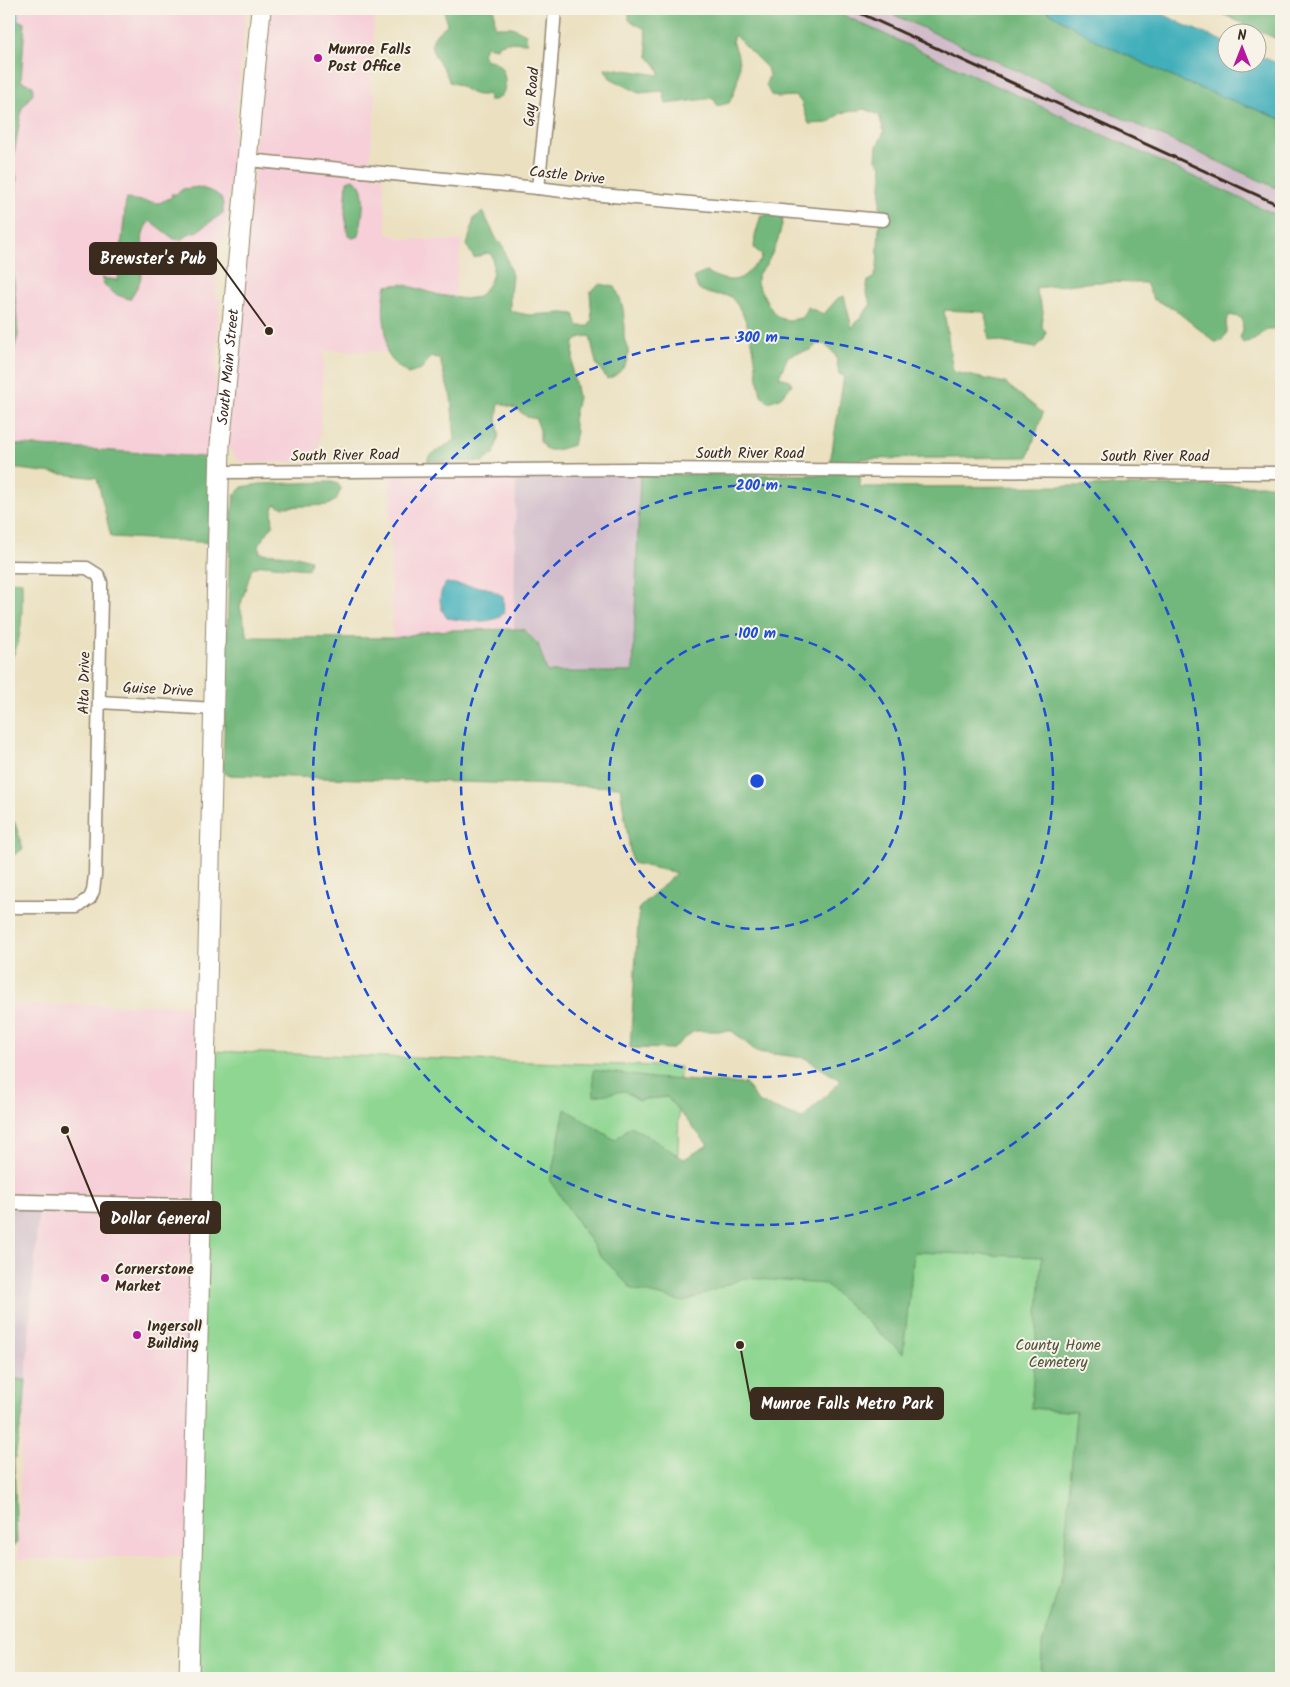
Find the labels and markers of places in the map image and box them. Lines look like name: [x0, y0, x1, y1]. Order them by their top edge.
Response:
place label: Munroe Falls Post Office: [328, 38, 411, 79]
marker: Munroe Falls Post Office: [312, 52, 324, 64]
callout: Brewster's Pub: [90, 243, 216, 274]
centre of rings: [748, 772, 766, 790]
callout: Dollar General: [101, 1202, 220, 1233]
place label: Cornerstone Market: [115, 1258, 195, 1299]
marker: Cornerstone Market: [99, 1272, 111, 1284]
place label: Ingersoll Building: [147, 1315, 202, 1356]
marker: Ingersoll Building: [131, 1329, 143, 1341]
callout: Munroe Falls Metro Park: [751, 1388, 943, 1419]

